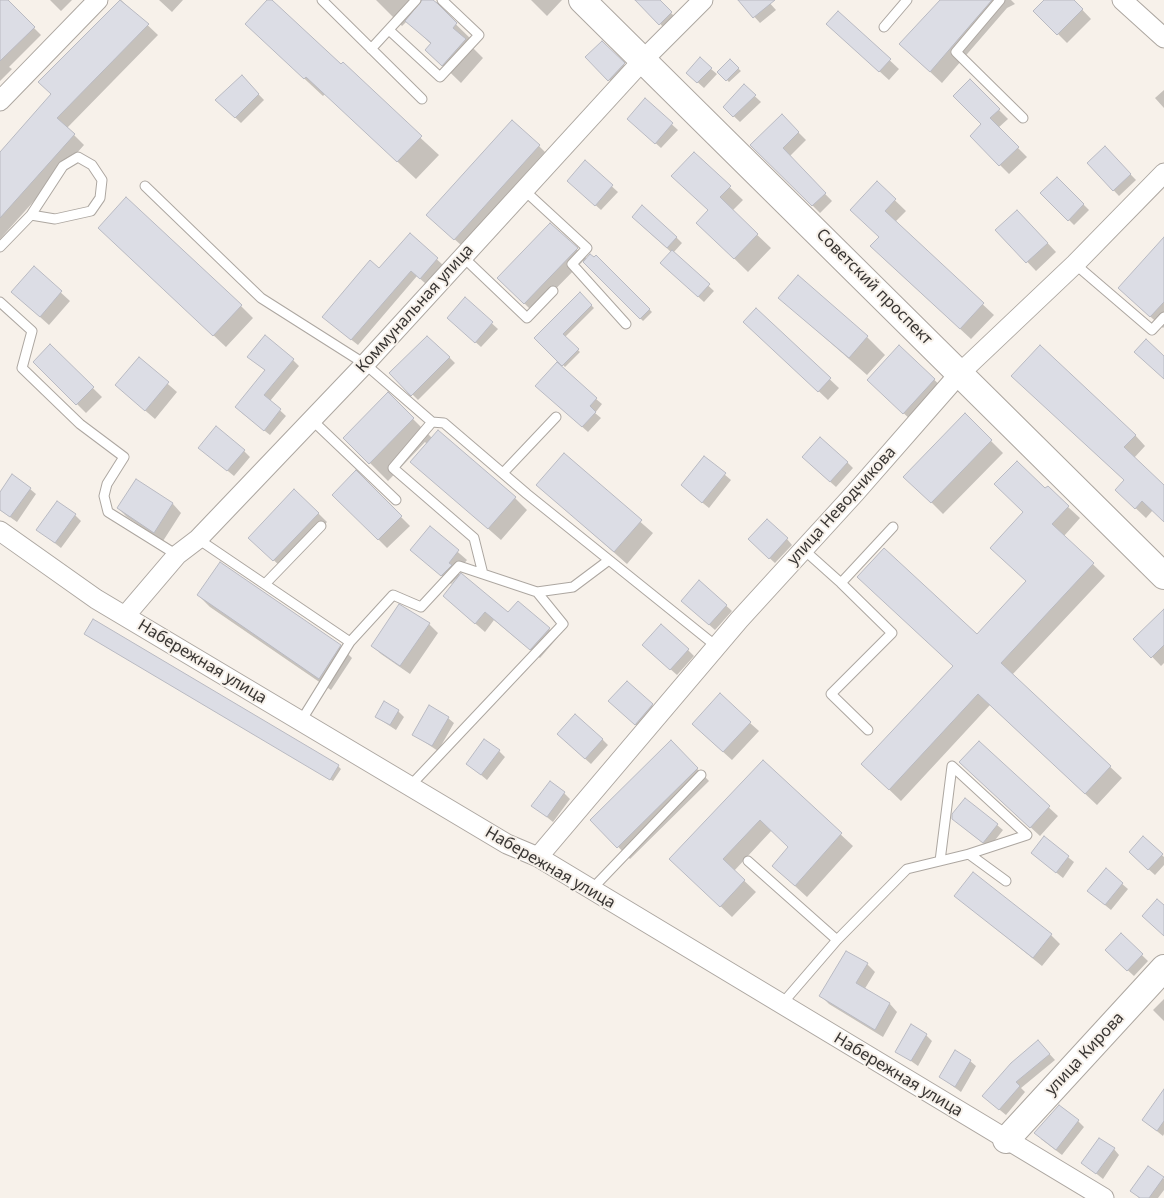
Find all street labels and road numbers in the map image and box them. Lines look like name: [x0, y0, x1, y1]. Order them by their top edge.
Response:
street label: Советский проспект: [812, 225, 936, 349]
street label: Коммунальная улица: [352, 241, 478, 377]
street label: улица Неводчикова: [784, 443, 900, 569]
street label: Набережная улица: [134, 616, 270, 708]
street label: Набережная улица: [482, 823, 618, 913]
street label: улица Кирова: [1042, 1008, 1128, 1100]
street label: Набережная улица: [830, 1029, 966, 1121]

